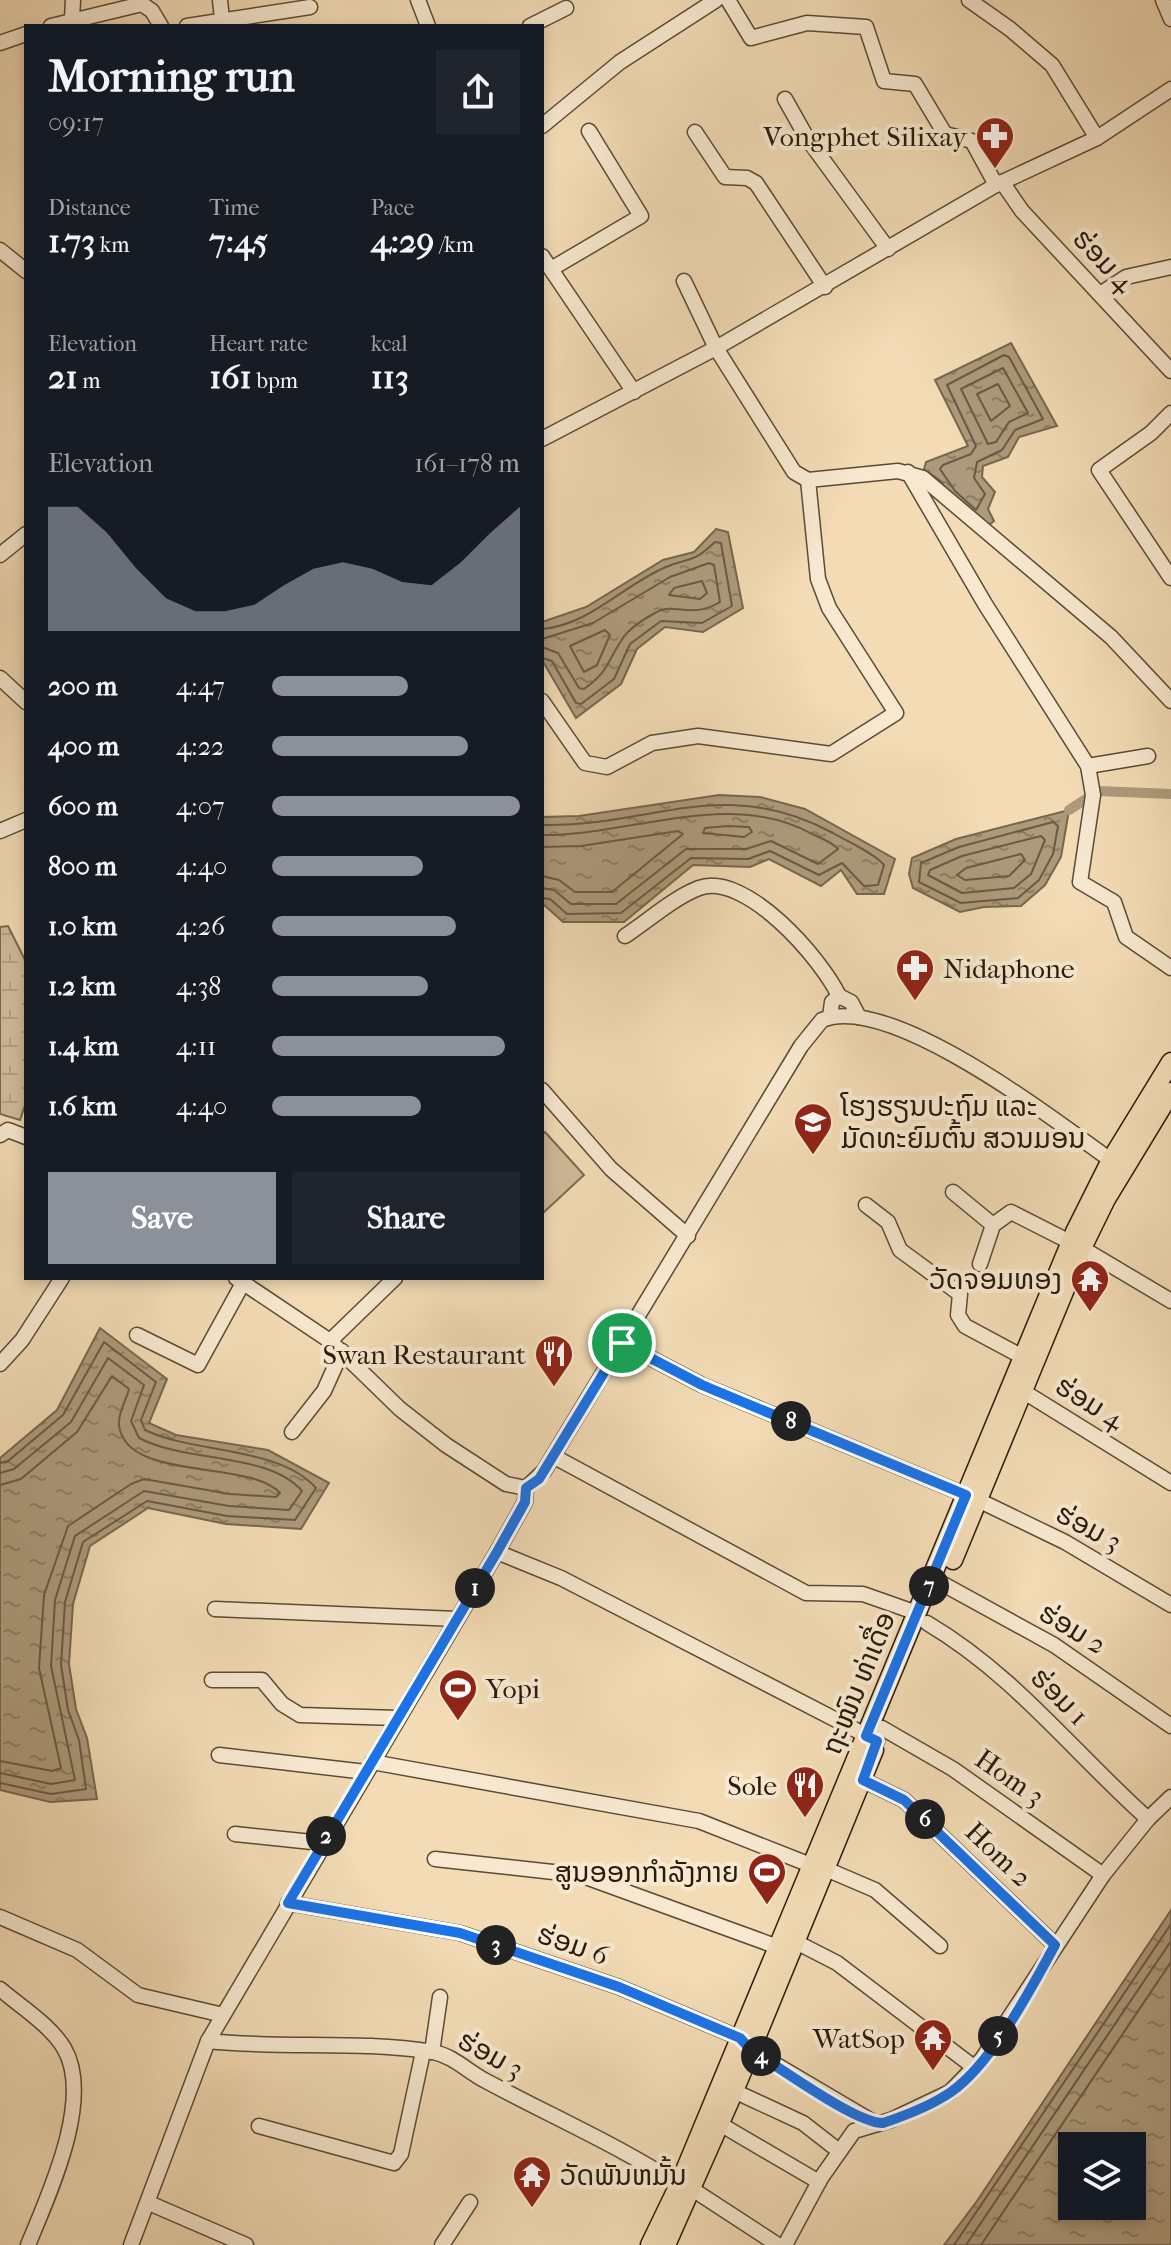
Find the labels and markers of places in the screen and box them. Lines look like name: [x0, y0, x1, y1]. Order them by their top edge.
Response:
pharmacy icon: Vongphet Silixay: [974, 115, 1016, 170]
place label: Vongphet Silixay: [762, 120, 968, 153]
pharmacy icon: Nidaphone: [894, 947, 936, 1002]
place label: Nidaphone: [943, 952, 1075, 985]
place label: ໂຮງຮຽນປະຖົມ ແລະ ມັດທະຍົມຕົ້ນ ສວນມອນ: [840, 1090, 1086, 1155]
school or university icon: ໂຮງຮຽນປະຖົມ ແລະ ມັດທະຍົມຕົ້ນ ສວນມອນ: [792, 1101, 834, 1156]
temple icon: ວັດຈອມທອງ: [1069, 1258, 1111, 1313]
place label: ວັດຈອມທອງ: [929, 1263, 1062, 1296]
pin: [588, 1309, 656, 1377]
restaurant icon: Swan Restaurant: [533, 1333, 575, 1388]
place label: Swan Restaurant: [323, 1338, 526, 1371]
pin: 8: [771, 1401, 811, 1441]
pin: 7: [909, 1566, 949, 1606]
pin: 1: [455, 1568, 495, 1608]
sports icon: Yopi: [437, 1667, 479, 1722]
place label: Yopi: [485, 1672, 540, 1705]
restaurant icon: Sole: [784, 1764, 826, 1819]
place label: Sole: [727, 1769, 777, 1802]
pin: 6: [905, 1799, 945, 1839]
pin: 2: [306, 1816, 346, 1856]
sports icon: ສູນອອກກຳລັງກາຍ: [746, 1851, 788, 1906]
place label: ສູນອອກກຳລັງກາຍ: [555, 1856, 739, 1890]
pin: 3: [476, 1925, 516, 1965]
pin: 5: [978, 2016, 1018, 2056]
temple icon: WatSop: [912, 2017, 954, 2072]
place label: WatSop: [812, 2022, 905, 2055]
pin: 4: [741, 2036, 781, 2076]
temple icon: ວັດພັນຫມັ້ນ: [511, 2154, 553, 2209]
place label: ວັດພັນຫມັ້ນ: [560, 2156, 687, 2192]

